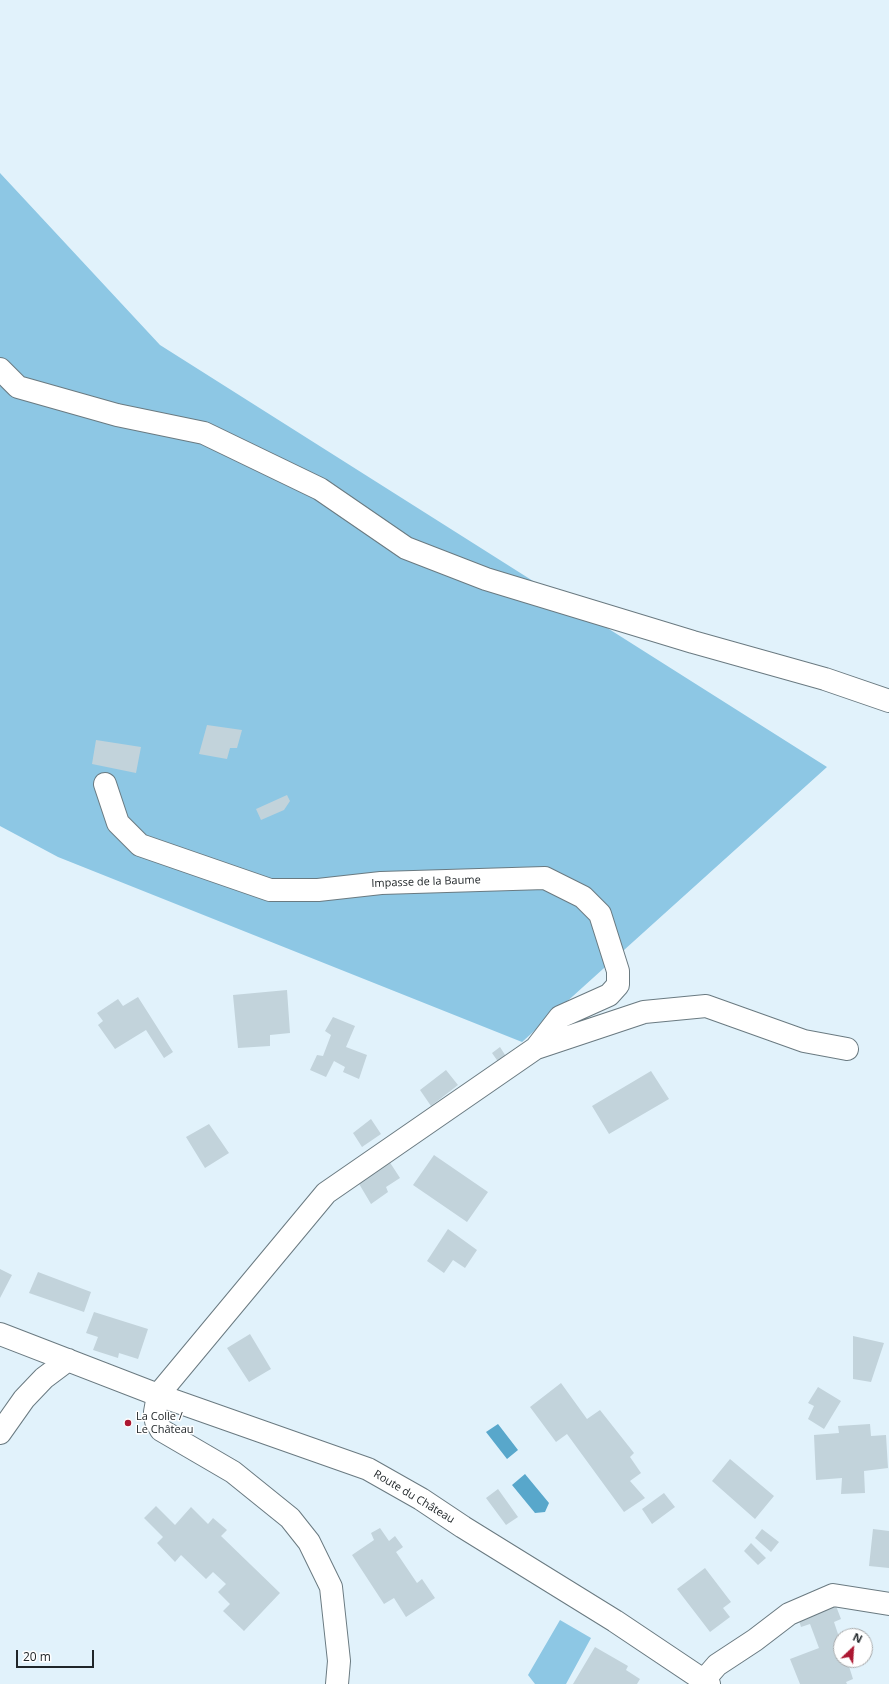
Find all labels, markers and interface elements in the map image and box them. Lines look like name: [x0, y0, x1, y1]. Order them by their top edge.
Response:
street label: Impasse de la Baume: [371, 873, 481, 891]
place label: La Colle / Le Château: [136, 1410, 194, 1436]
marker: La Colle / Le Château: [123, 1418, 133, 1428]
street label: Route du Château: [371, 1468, 457, 1526]
north arrow: [833, 1628, 873, 1668]
text: N: [851, 1629, 865, 1646]
scale bar: [18, 1642, 96, 1668]
text: 20 m: [23, 1648, 51, 1665]

